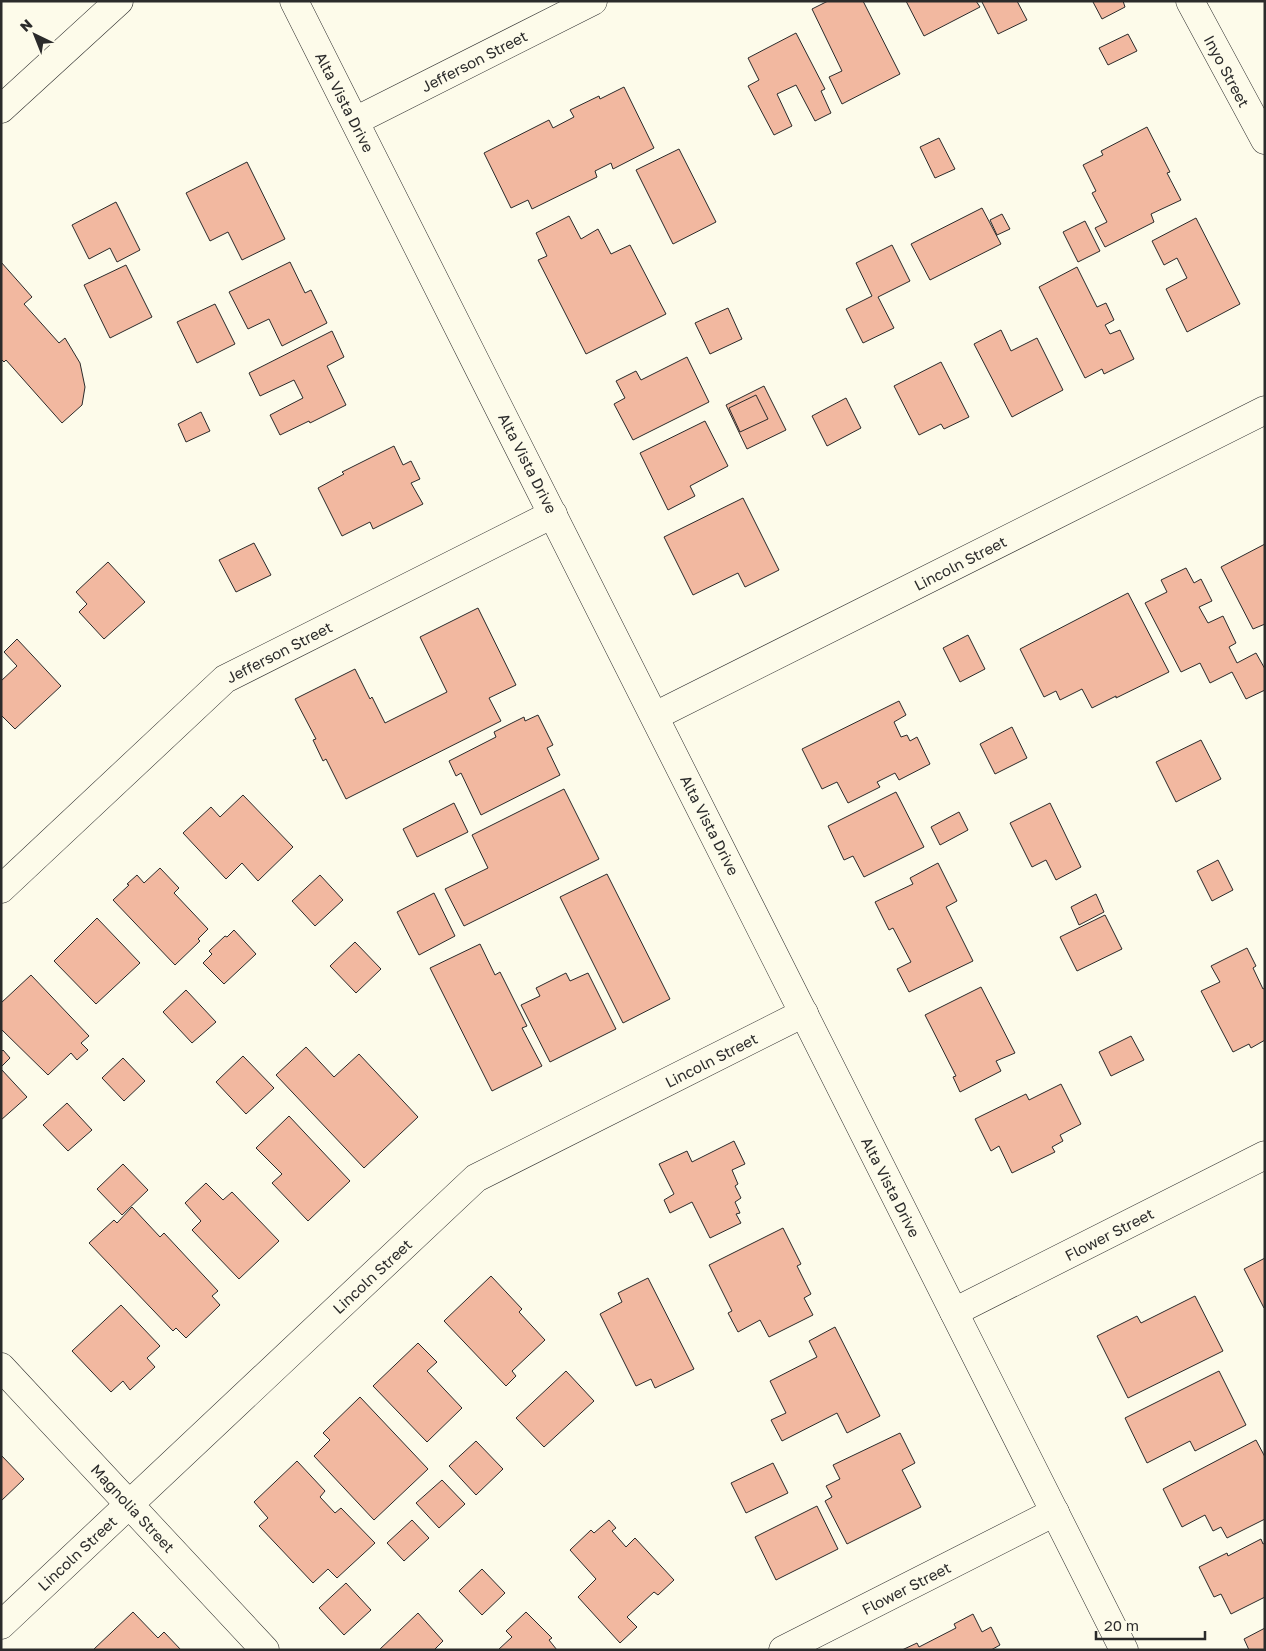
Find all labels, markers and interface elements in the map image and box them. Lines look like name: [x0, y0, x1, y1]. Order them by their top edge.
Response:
north arrow: [10, 10, 60, 60]
text: N: [16, 15, 35, 35]
street label: Jefferson Street: [418, 26, 530, 96]
street label: Inyo Street: [1201, 32, 1253, 110]
street label: Alta Vista Drive: [312, 49, 378, 155]
street label: Alta Vista Drive: [495, 410, 561, 516]
street label: Lincoln Street: [911, 532, 1009, 594]
street label: Jefferson Street: [223, 617, 335, 687]
street label: Alta Vista Drive: [677, 772, 743, 878]
street label: Lincoln Street: [662, 1029, 760, 1091]
street label: Alta Vista Drive: [858, 1134, 924, 1240]
street label: Flower Street: [1062, 1204, 1156, 1264]
street label: Lincoln Street: [329, 1235, 415, 1317]
street label: Magnolia Street: [87, 1460, 179, 1556]
street label: Lincoln Street: [34, 1512, 120, 1594]
street label: Flower Street: [859, 1558, 953, 1618]
scale bar: [1096, 1608, 1205, 1640]
text: 20 m: [1104, 1616, 1139, 1634]

